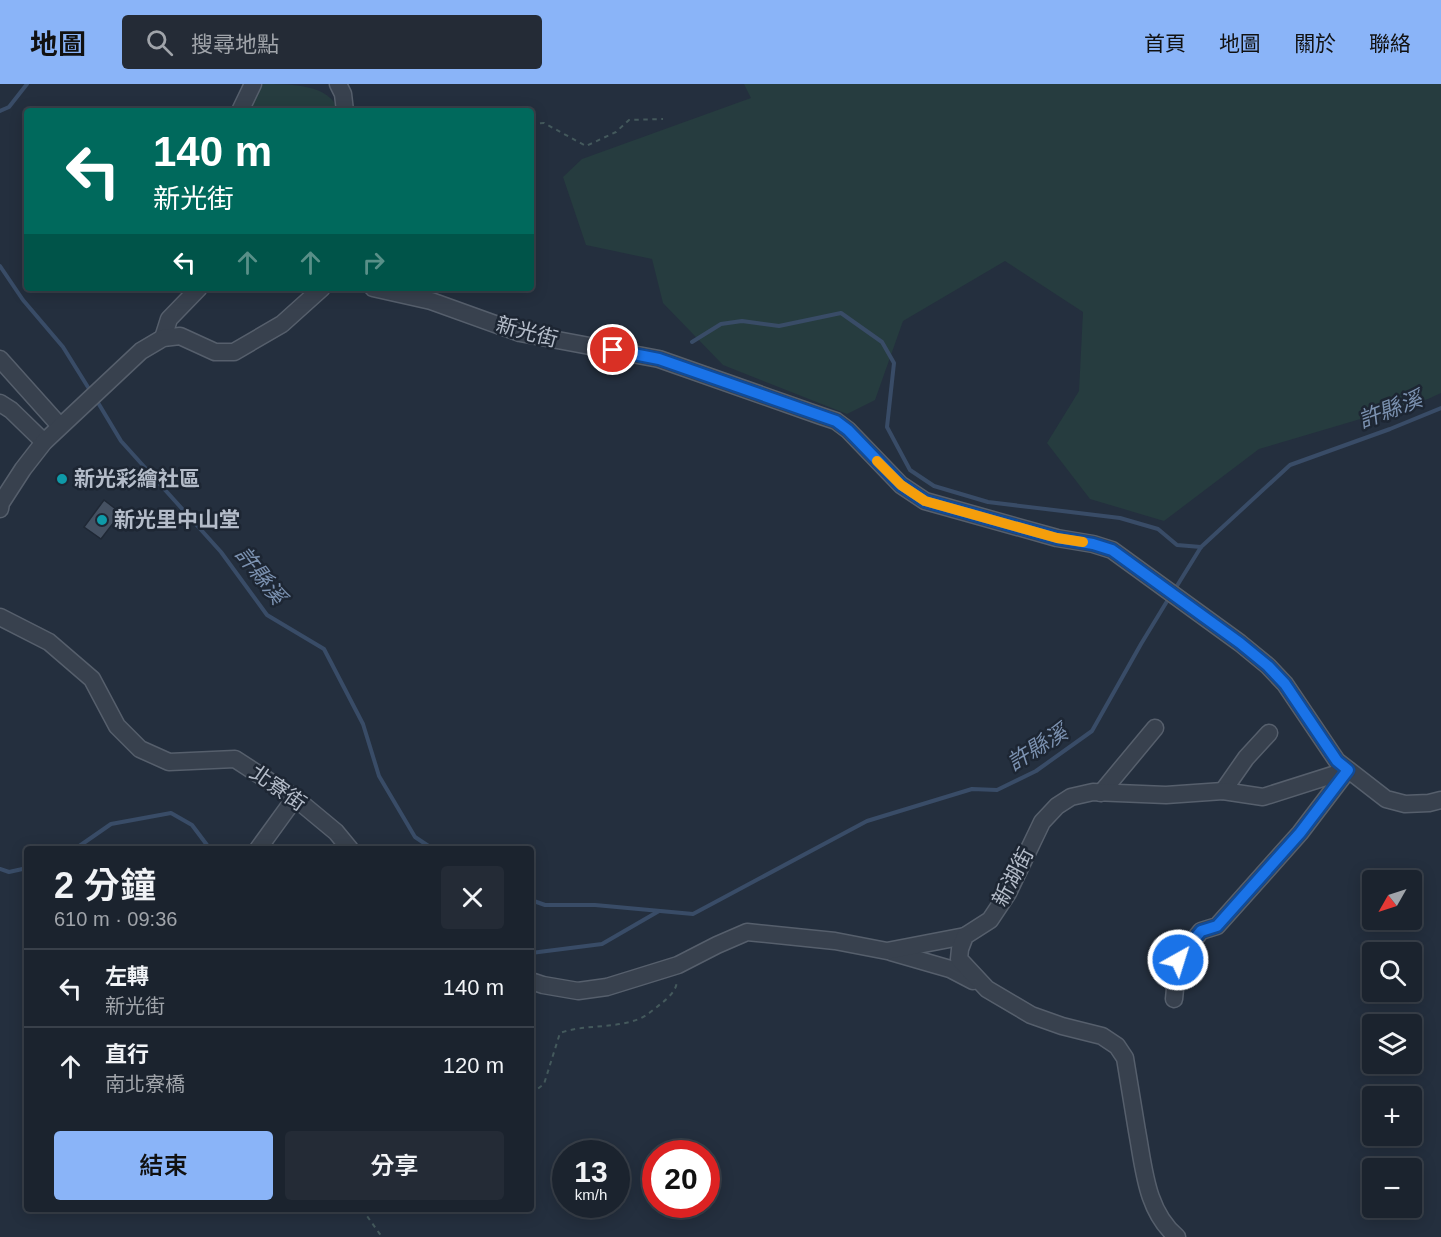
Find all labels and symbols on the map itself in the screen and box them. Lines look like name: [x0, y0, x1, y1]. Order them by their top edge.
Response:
street label: 新光街: [494, 312, 561, 351]
pin: [587, 324, 638, 375]
water label: 許縣溪: [1355, 385, 1428, 433]
place label: 新光彩繪社區: [74, 467, 200, 490]
marker: 新光彩繪社區: [55, 472, 69, 486]
place label: 新光里中山堂: [114, 508, 240, 531]
marker: 新光里中山堂: [95, 513, 109, 527]
water label: 許縣溪: [230, 542, 293, 611]
water label: 許縣溪: [1003, 718, 1074, 776]
street label: 北寮街: [246, 760, 311, 815]
street label: 新湖街: [988, 844, 1038, 910]
north arrow: [1362, 870, 1422, 930]
position arrow: [1146, 928, 1210, 992]
speed limit sign: 20: [642, 1140, 720, 1218]

